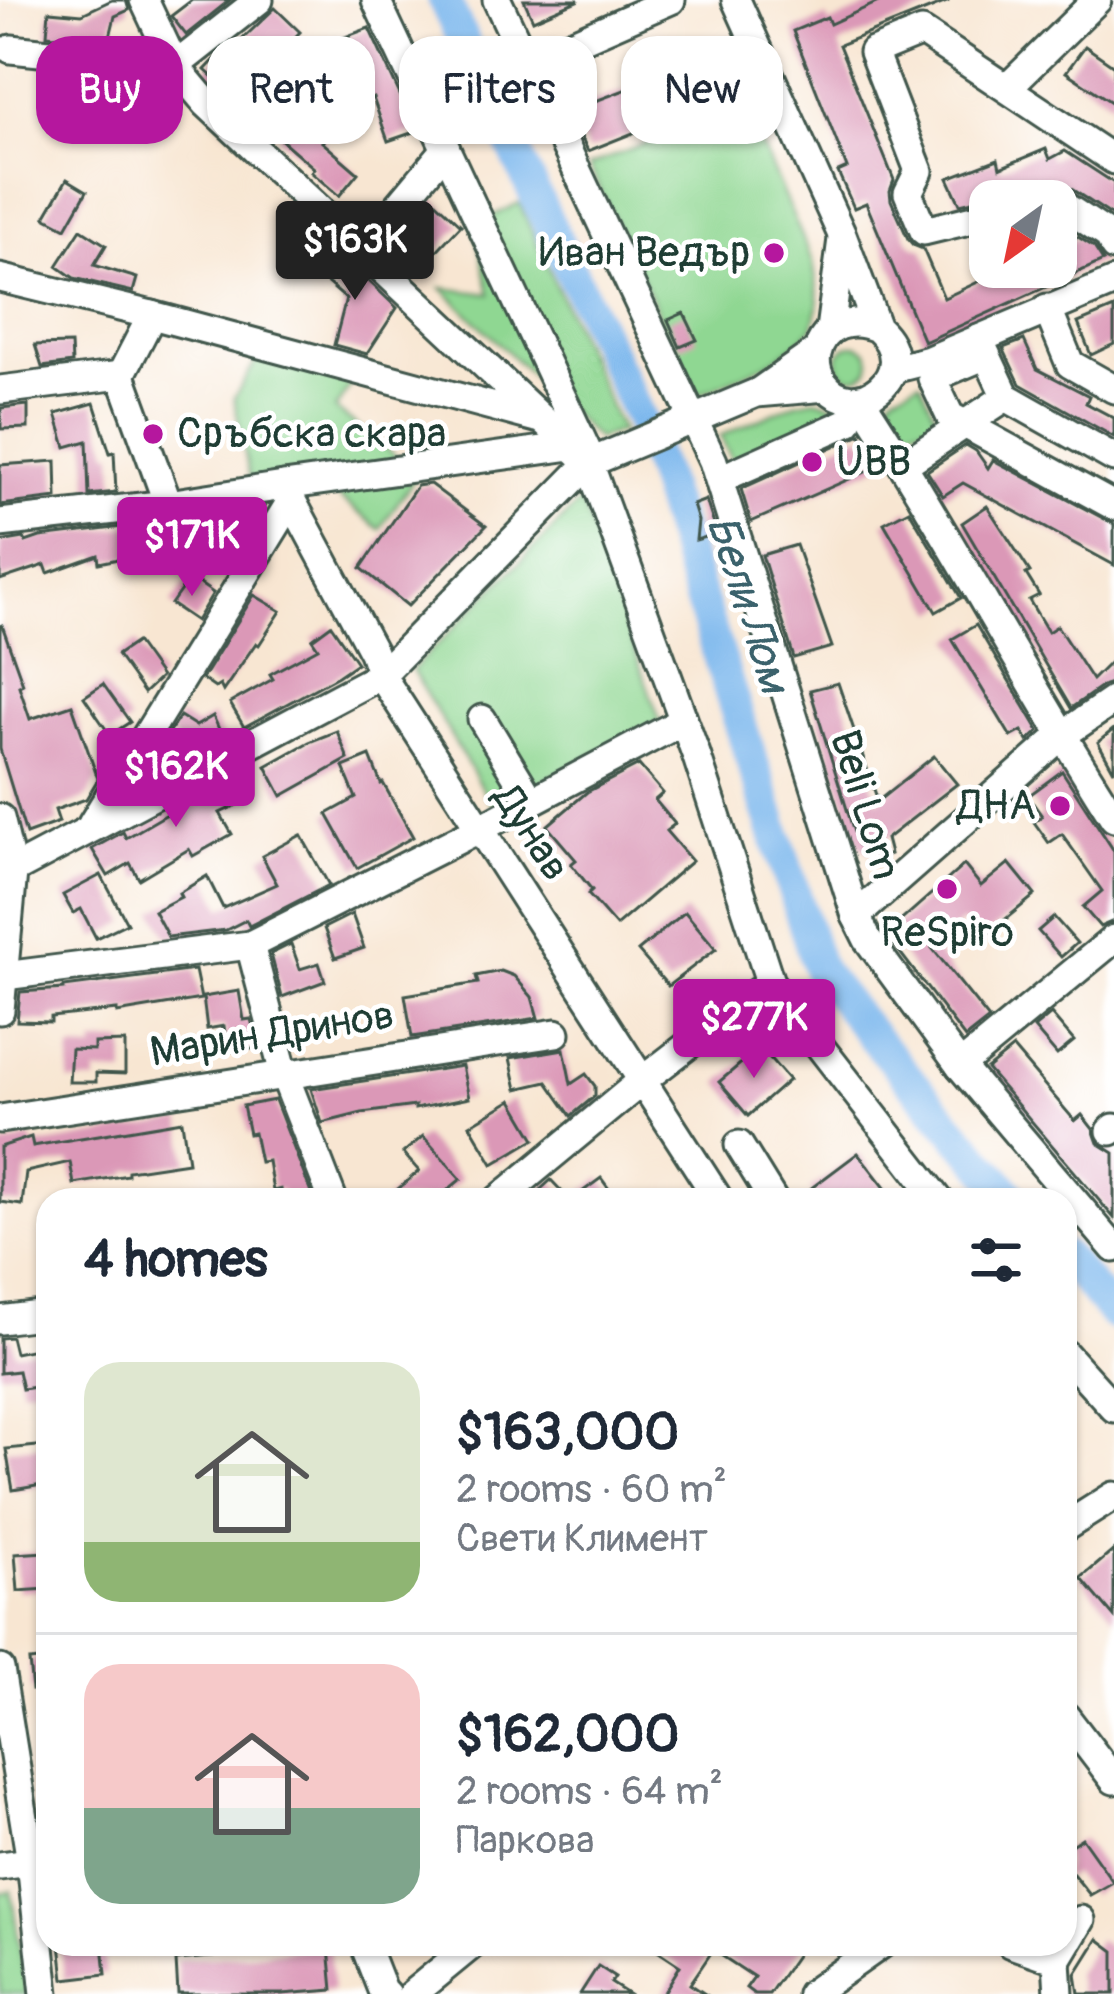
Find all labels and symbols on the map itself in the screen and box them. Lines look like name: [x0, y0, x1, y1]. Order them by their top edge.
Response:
north arrow: [969, 180, 1077, 288]
pin: $163K: [271, 201, 439, 303]
place label: Иван Ведър: [539, 227, 750, 279]
marker: Иван Ведър: [761, 240, 787, 266]
place label: Сръбска скара: [177, 408, 446, 460]
marker: Сръбска скара: [140, 421, 166, 447]
place label: UBB: [836, 436, 911, 488]
marker: UBB: [799, 449, 825, 475]
pin: $171K: [108, 497, 276, 599]
water label: Бели Лом: [693, 508, 804, 703]
street label: Beli Lom: [818, 724, 912, 886]
pin: $162K: [92, 728, 260, 830]
street label: Дунав: [480, 773, 581, 891]
place label: ДНА: [955, 780, 1036, 832]
marker: ДНА: [1047, 793, 1073, 819]
marker: ReSpiro: [934, 876, 960, 902]
place label: ReSpiro: [880, 907, 1014, 959]
pin: $277K: [670, 979, 838, 1081]
street label: Марин Дринов: [146, 989, 398, 1079]

